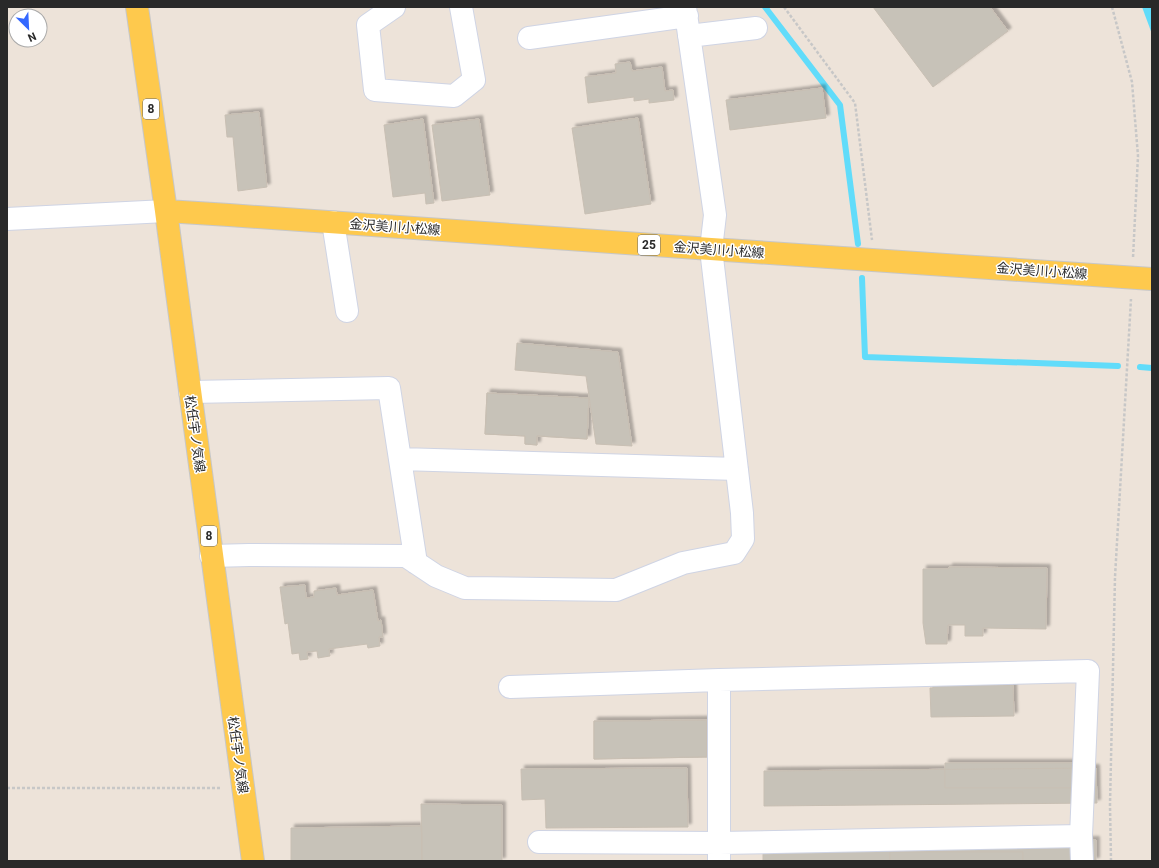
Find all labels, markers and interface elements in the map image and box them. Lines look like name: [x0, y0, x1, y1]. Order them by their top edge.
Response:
north arrow: [8, 8, 48, 48]
text: N: [25, 29, 38, 44]
road number: 8: [143, 99, 159, 119]
street label: 金沢美川小松線: [349, 216, 441, 238]
road number: 25: [638, 235, 660, 255]
street label: 金沢美川小松線: [673, 239, 765, 261]
street label: 金沢美川小松線: [996, 260, 1088, 282]
street label: 松任宇ノ気線: [182, 394, 208, 474]
road number: 8: [201, 526, 217, 546]
street label: 松任宇ノ気線: [225, 715, 251, 795]

